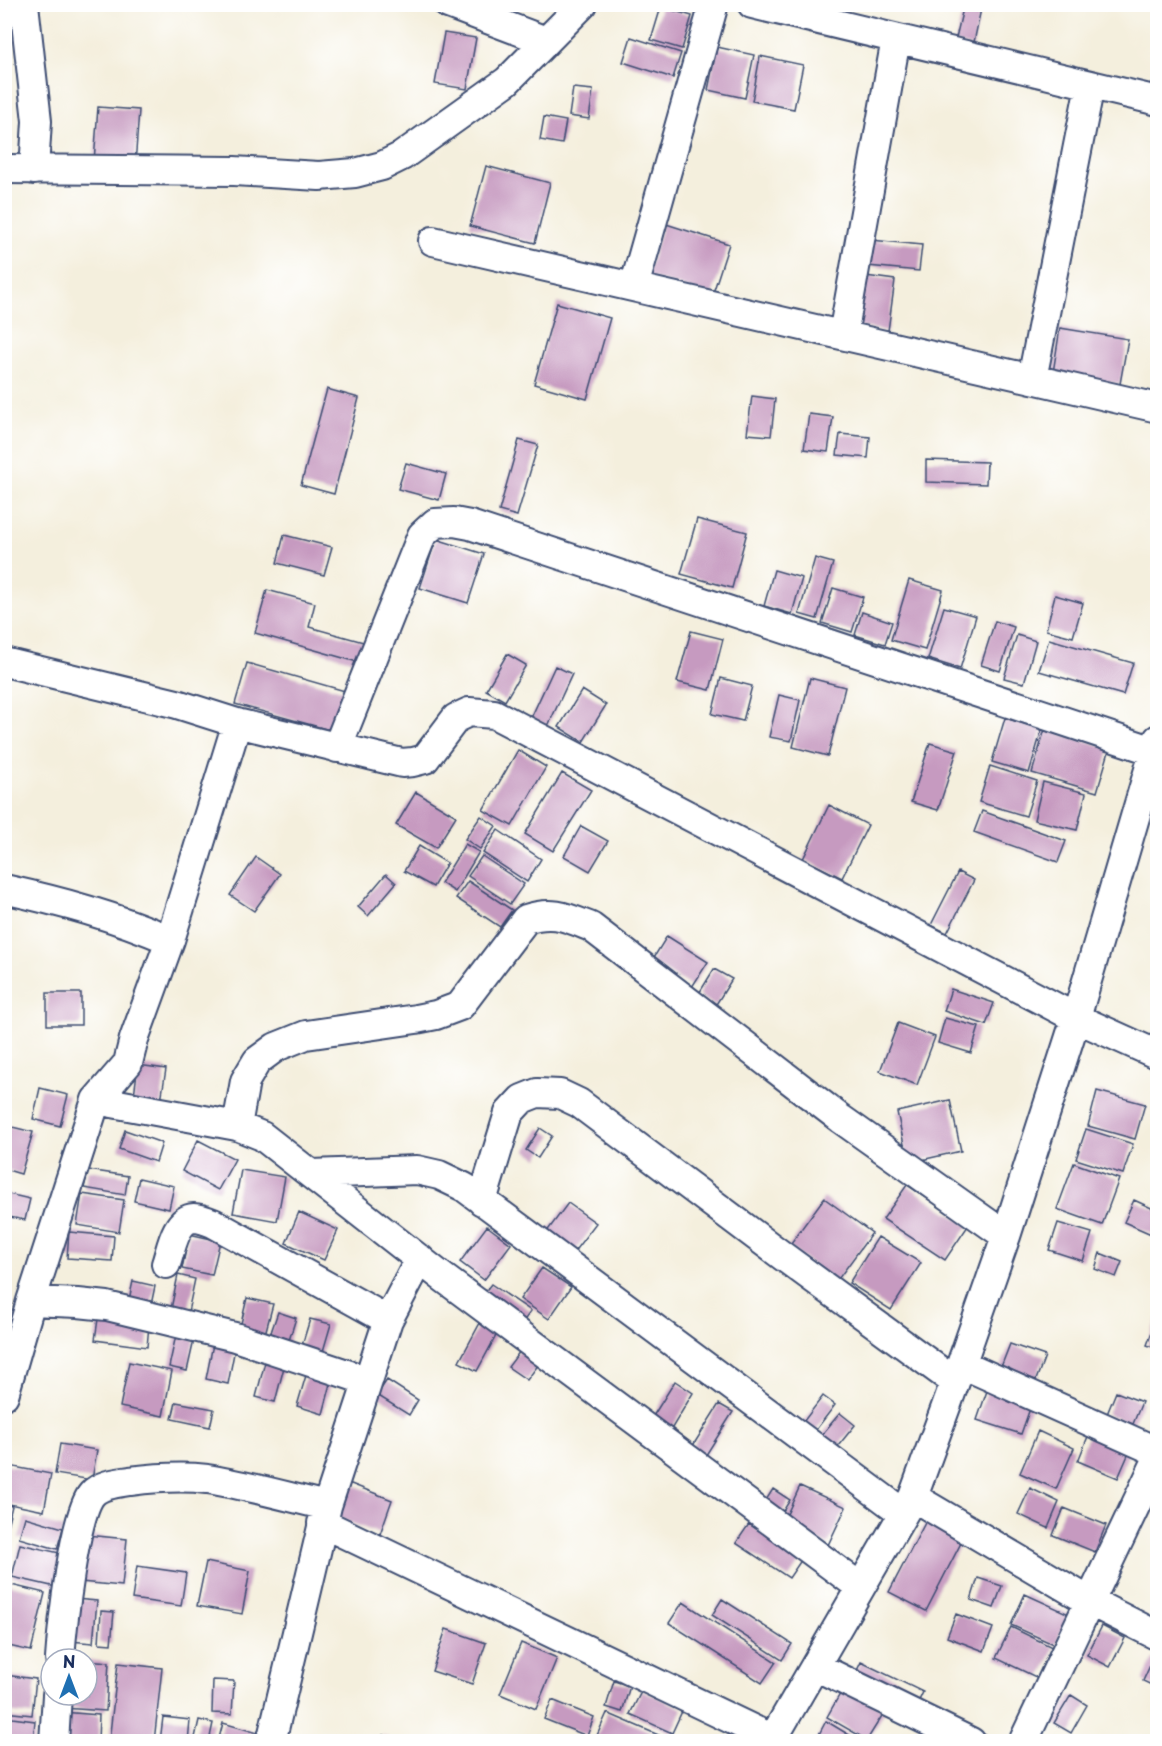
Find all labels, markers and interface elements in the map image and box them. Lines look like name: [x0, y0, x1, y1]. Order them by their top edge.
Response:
north arrow: [39, 1647, 99, 1707]
text: N: [63, 1649, 75, 1673]

